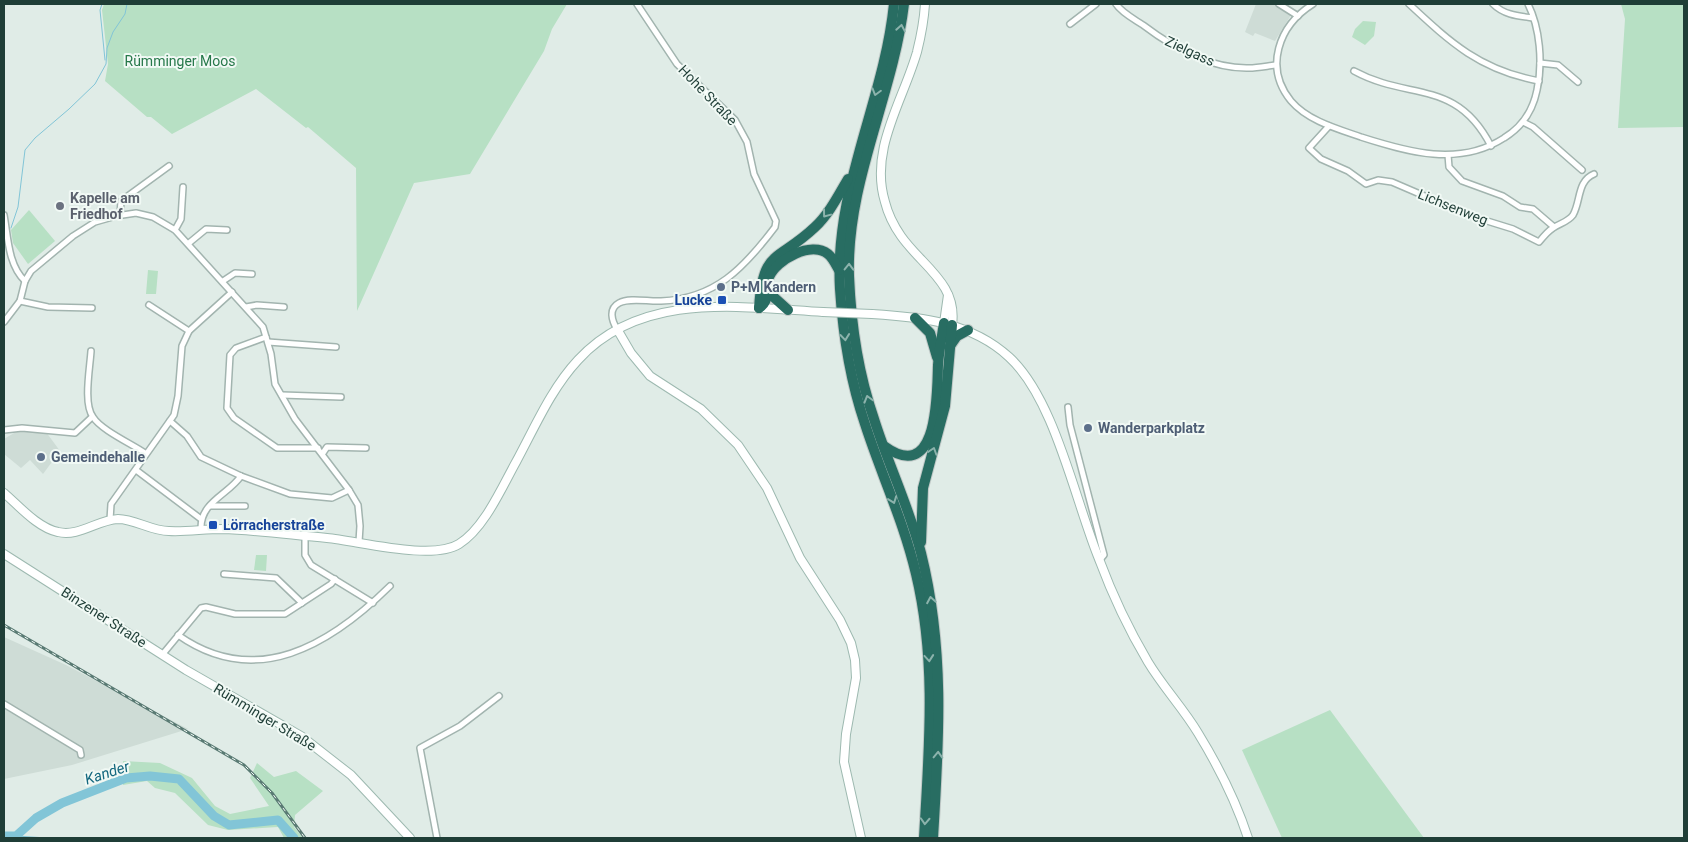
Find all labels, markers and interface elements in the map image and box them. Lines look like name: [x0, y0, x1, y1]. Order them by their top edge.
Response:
one-way arrow: [895, 23, 905, 32]
street label: Zielgass: [1163, 33, 1217, 69]
park label: Rümminger Moos: [125, 53, 235, 69]
street label: Hohe Straße: [675, 62, 741, 128]
one-way arrow: [871, 87, 881, 95]
street label: Lichsenweg: [1416, 186, 1490, 228]
place label: Kapelle am Friedhof: [70, 190, 140, 222]
marker: Kapelle am Friedhof: [54, 200, 66, 212]
one-way arrow: [823, 208, 831, 217]
one-way arrow: [844, 263, 855, 271]
place label: P+M Kandern: [731, 279, 816, 295]
marker: P+M Kandern: [715, 281, 727, 293]
place label: Lucke: [675, 292, 712, 308]
marker: Lucke: [716, 294, 728, 306]
one-way arrow: [839, 333, 850, 341]
one-way arrow: [863, 395, 873, 404]
place label: Wanderparkplatz: [1098, 420, 1205, 436]
marker: Wanderparkplatz: [1082, 422, 1094, 434]
one-way arrow: [928, 447, 938, 456]
place label: Gemeindehalle: [51, 449, 146, 465]
marker: Gemeindehalle: [35, 451, 47, 463]
one-way arrow: [887, 496, 897, 504]
place label: Lörracherstraße: [223, 517, 325, 533]
marker: Lörracherstraße: [207, 519, 219, 531]
street label: Binzener Straße: [58, 584, 150, 650]
one-way arrow: [927, 596, 937, 605]
one-way arrow: [923, 654, 934, 662]
street label: Rümminger Straße: [211, 680, 319, 754]
one-way arrow: [933, 750, 944, 758]
water label: Kander: [82, 757, 133, 789]
one-way arrow: [919, 817, 930, 825]

